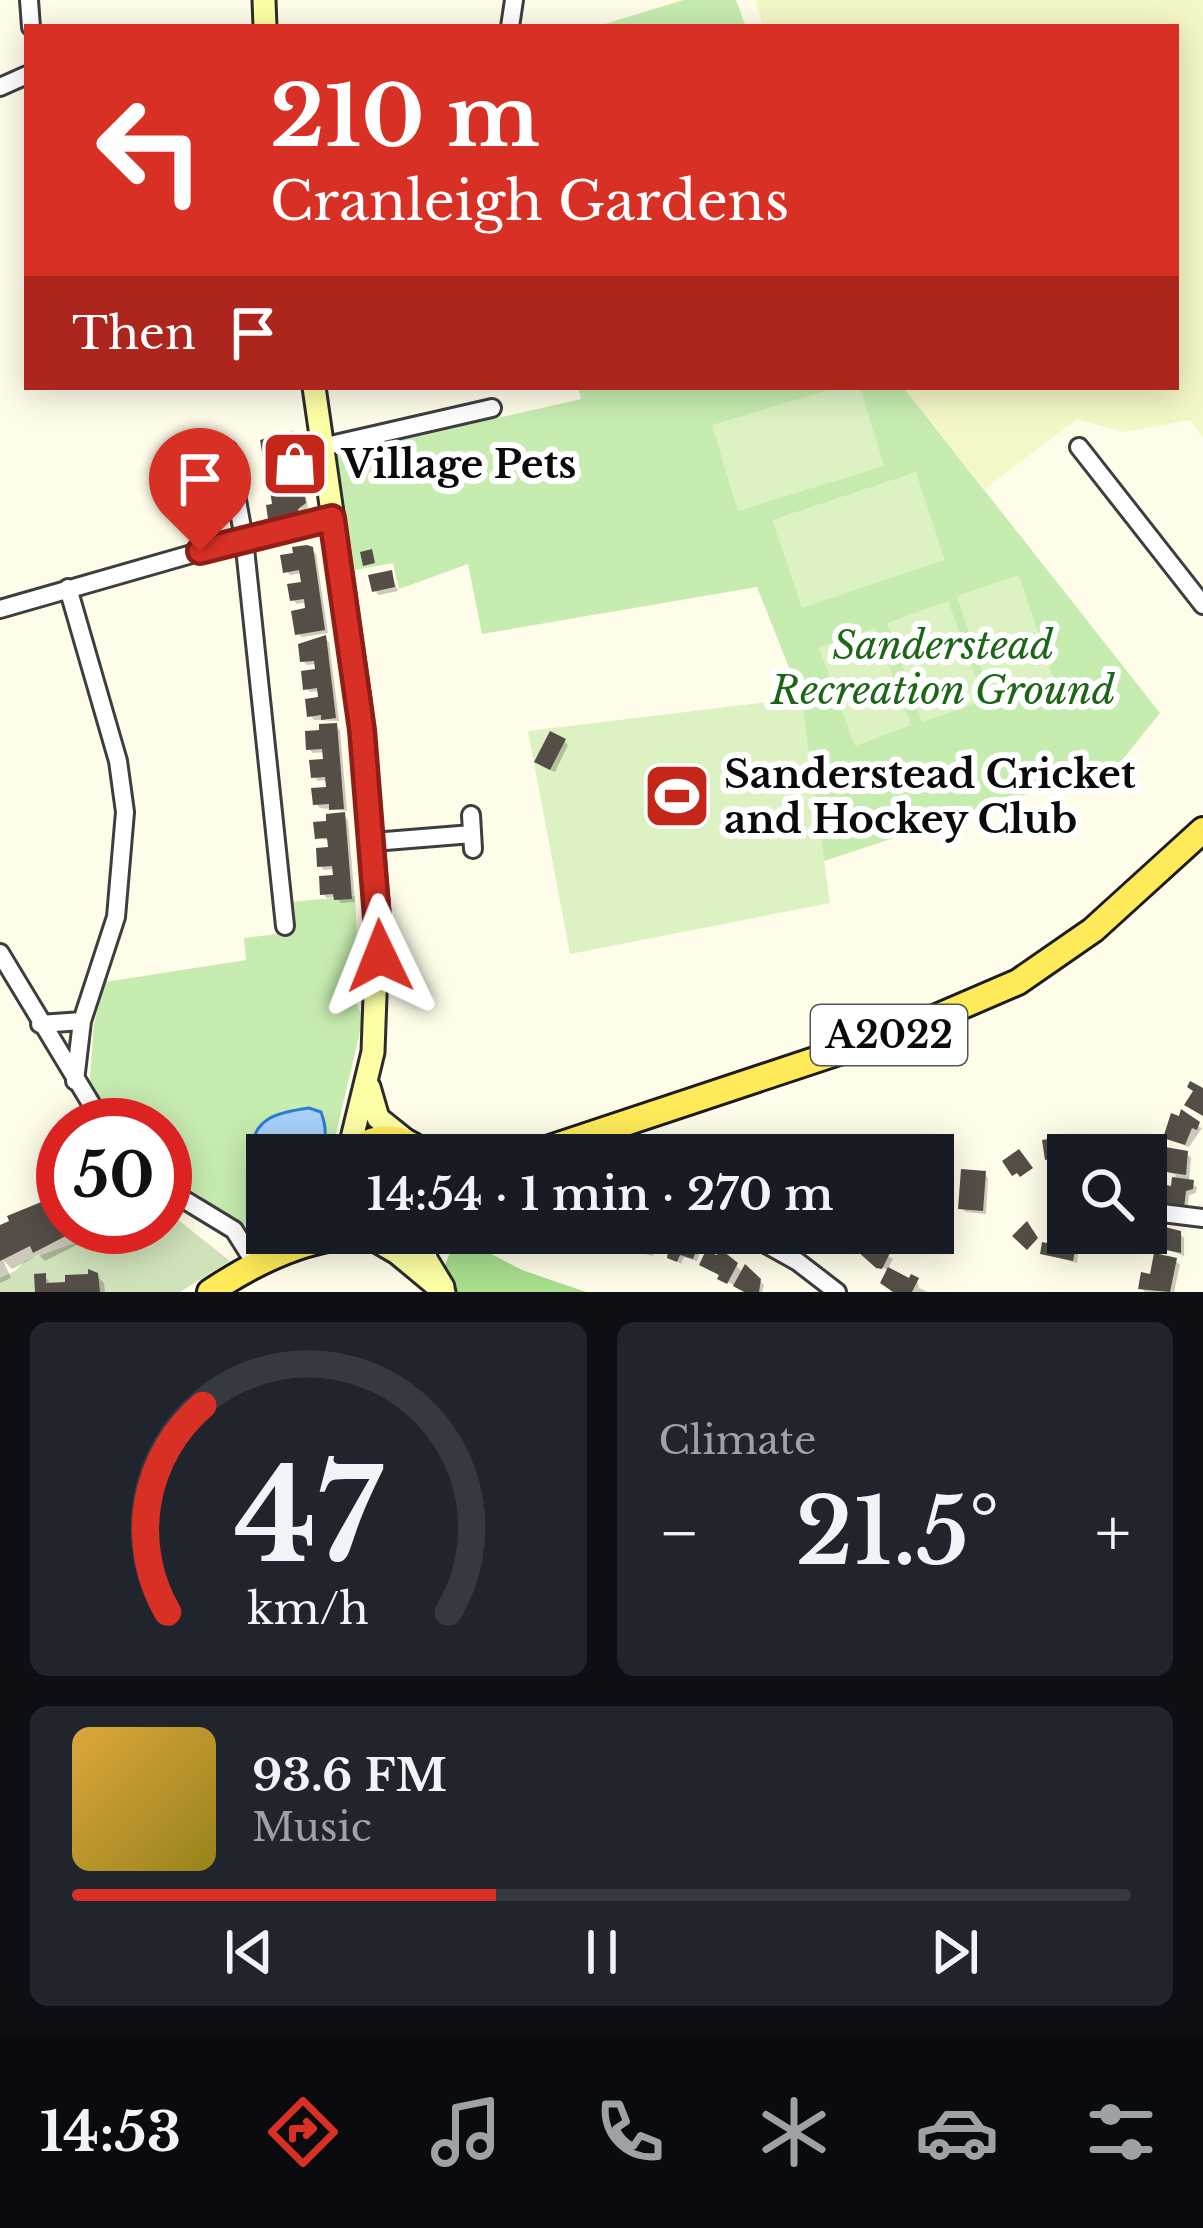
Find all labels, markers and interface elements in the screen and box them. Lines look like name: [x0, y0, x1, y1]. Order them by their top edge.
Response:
text: 210 m: [270, 65, 540, 169]
icon: left: [72, 72, 228, 228]
text: Cranleigh Gardens: [270, 168, 789, 235]
icon: arrive: [220, 300, 286, 366]
text: Then: [72, 305, 196, 361]
pin: [149, 428, 251, 551]
shop icon: Village Pets: [260, 429, 330, 499]
place label: Village Pets: [340, 440, 577, 489]
icon: arrive: [167, 446, 233, 512]
park label: Sanderstead Recreation Ground: [770, 621, 1116, 715]
place label: Sanderstead Cricket and Hockey Club: [724, 750, 1136, 844]
sports icon: Sanderstead Cricket and Hockey Club: [642, 761, 712, 831]
position arrow: [317, 893, 443, 1019]
road number: A2022: [811, 1005, 967, 1065]
speed limit sign: 50: [36, 1098, 192, 1254]
map controls: [1047, 1134, 1167, 1254]
button: search: [1047, 1134, 1167, 1254]
text: 14:54 · 1 min · 270 m: [366, 1166, 834, 1222]
text: Climate: [659, 1416, 816, 1465]
text: 47: [235, 1440, 383, 1595]
text: 21.5°: [796, 1477, 999, 1588]
text: −: [659, 1492, 700, 1574]
text: +: [1095, 1492, 1131, 1574]
text: km/h: [247, 1582, 369, 1636]
text: 93.6 FM: [252, 1747, 447, 1803]
text: Music: [252, 1803, 372, 1852]
icon: previous: [216, 1919, 282, 1985]
icon: pause: [569, 1919, 635, 1985]
icon: next: [922, 1919, 988, 1985]
icon: directions: [261, 2090, 345, 2174]
icon: music: [424, 2090, 508, 2174]
icon: phone: [588, 2090, 672, 2174]
icon: climate: [752, 2090, 836, 2174]
icon: car: [915, 2090, 999, 2174]
icon: filters: [1079, 2090, 1163, 2174]
text: 14:53: [40, 2099, 181, 2166]

